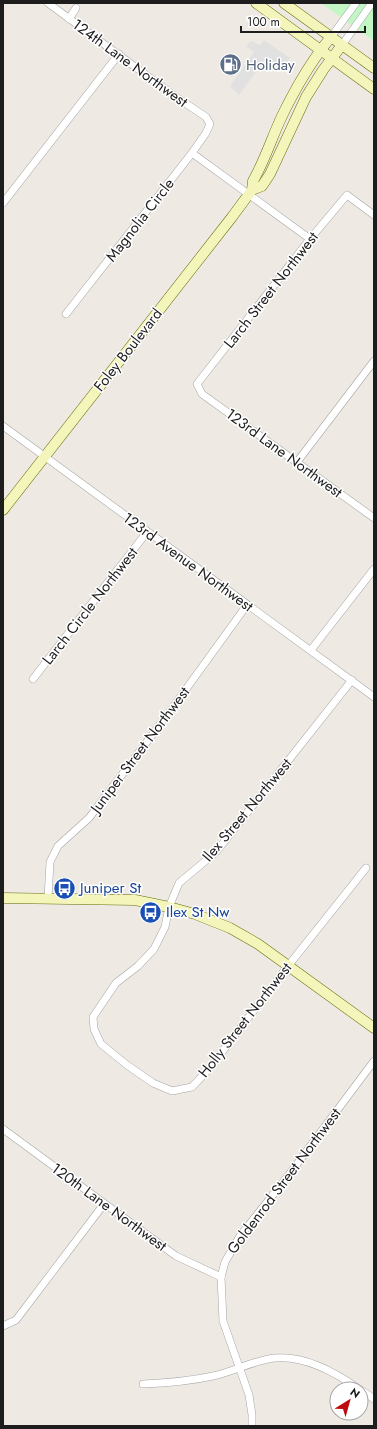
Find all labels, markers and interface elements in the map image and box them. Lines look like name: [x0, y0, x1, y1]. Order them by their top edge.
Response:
scale bar: [241, 8, 365, 34]
text: 100 m: [247, 13, 280, 31]
street label: 124th Lane Northwest: [68, 14, 193, 113]
fuel station icon: Holiday: [217, 52, 243, 78]
place label: Holiday: [246, 54, 295, 76]
street label: Magnolia Circle: [100, 173, 180, 266]
street label: Larch Street Northwest: [218, 227, 324, 353]
street label: Foley Boulevard: [88, 304, 168, 396]
street label: 123rd Lane Northwest: [221, 403, 347, 503]
street label: 123rd Avenue Northwest: [118, 507, 258, 617]
street label: Larch Circle Northwest: [37, 542, 143, 670]
street label: Juniper Street Northwest: [84, 682, 195, 819]
street label: Ilex Street Northwest: [197, 753, 297, 867]
bus stop icon: Juniper St: [52, 875, 78, 901]
place label: Juniper St: [78, 877, 141, 899]
bus stop icon: Ilex St Nw: [137, 899, 163, 925]
place label: Ilex St Nw: [166, 901, 230, 923]
street label: Holly Street Northwest: [193, 957, 297, 1082]
street label: Goldenrod Street Northwest: [222, 1103, 346, 1259]
street label: 120th Lane Northwest: [47, 1158, 172, 1257]
north arrow: [329, 1381, 369, 1421]
text: N: [347, 1384, 363, 1402]

